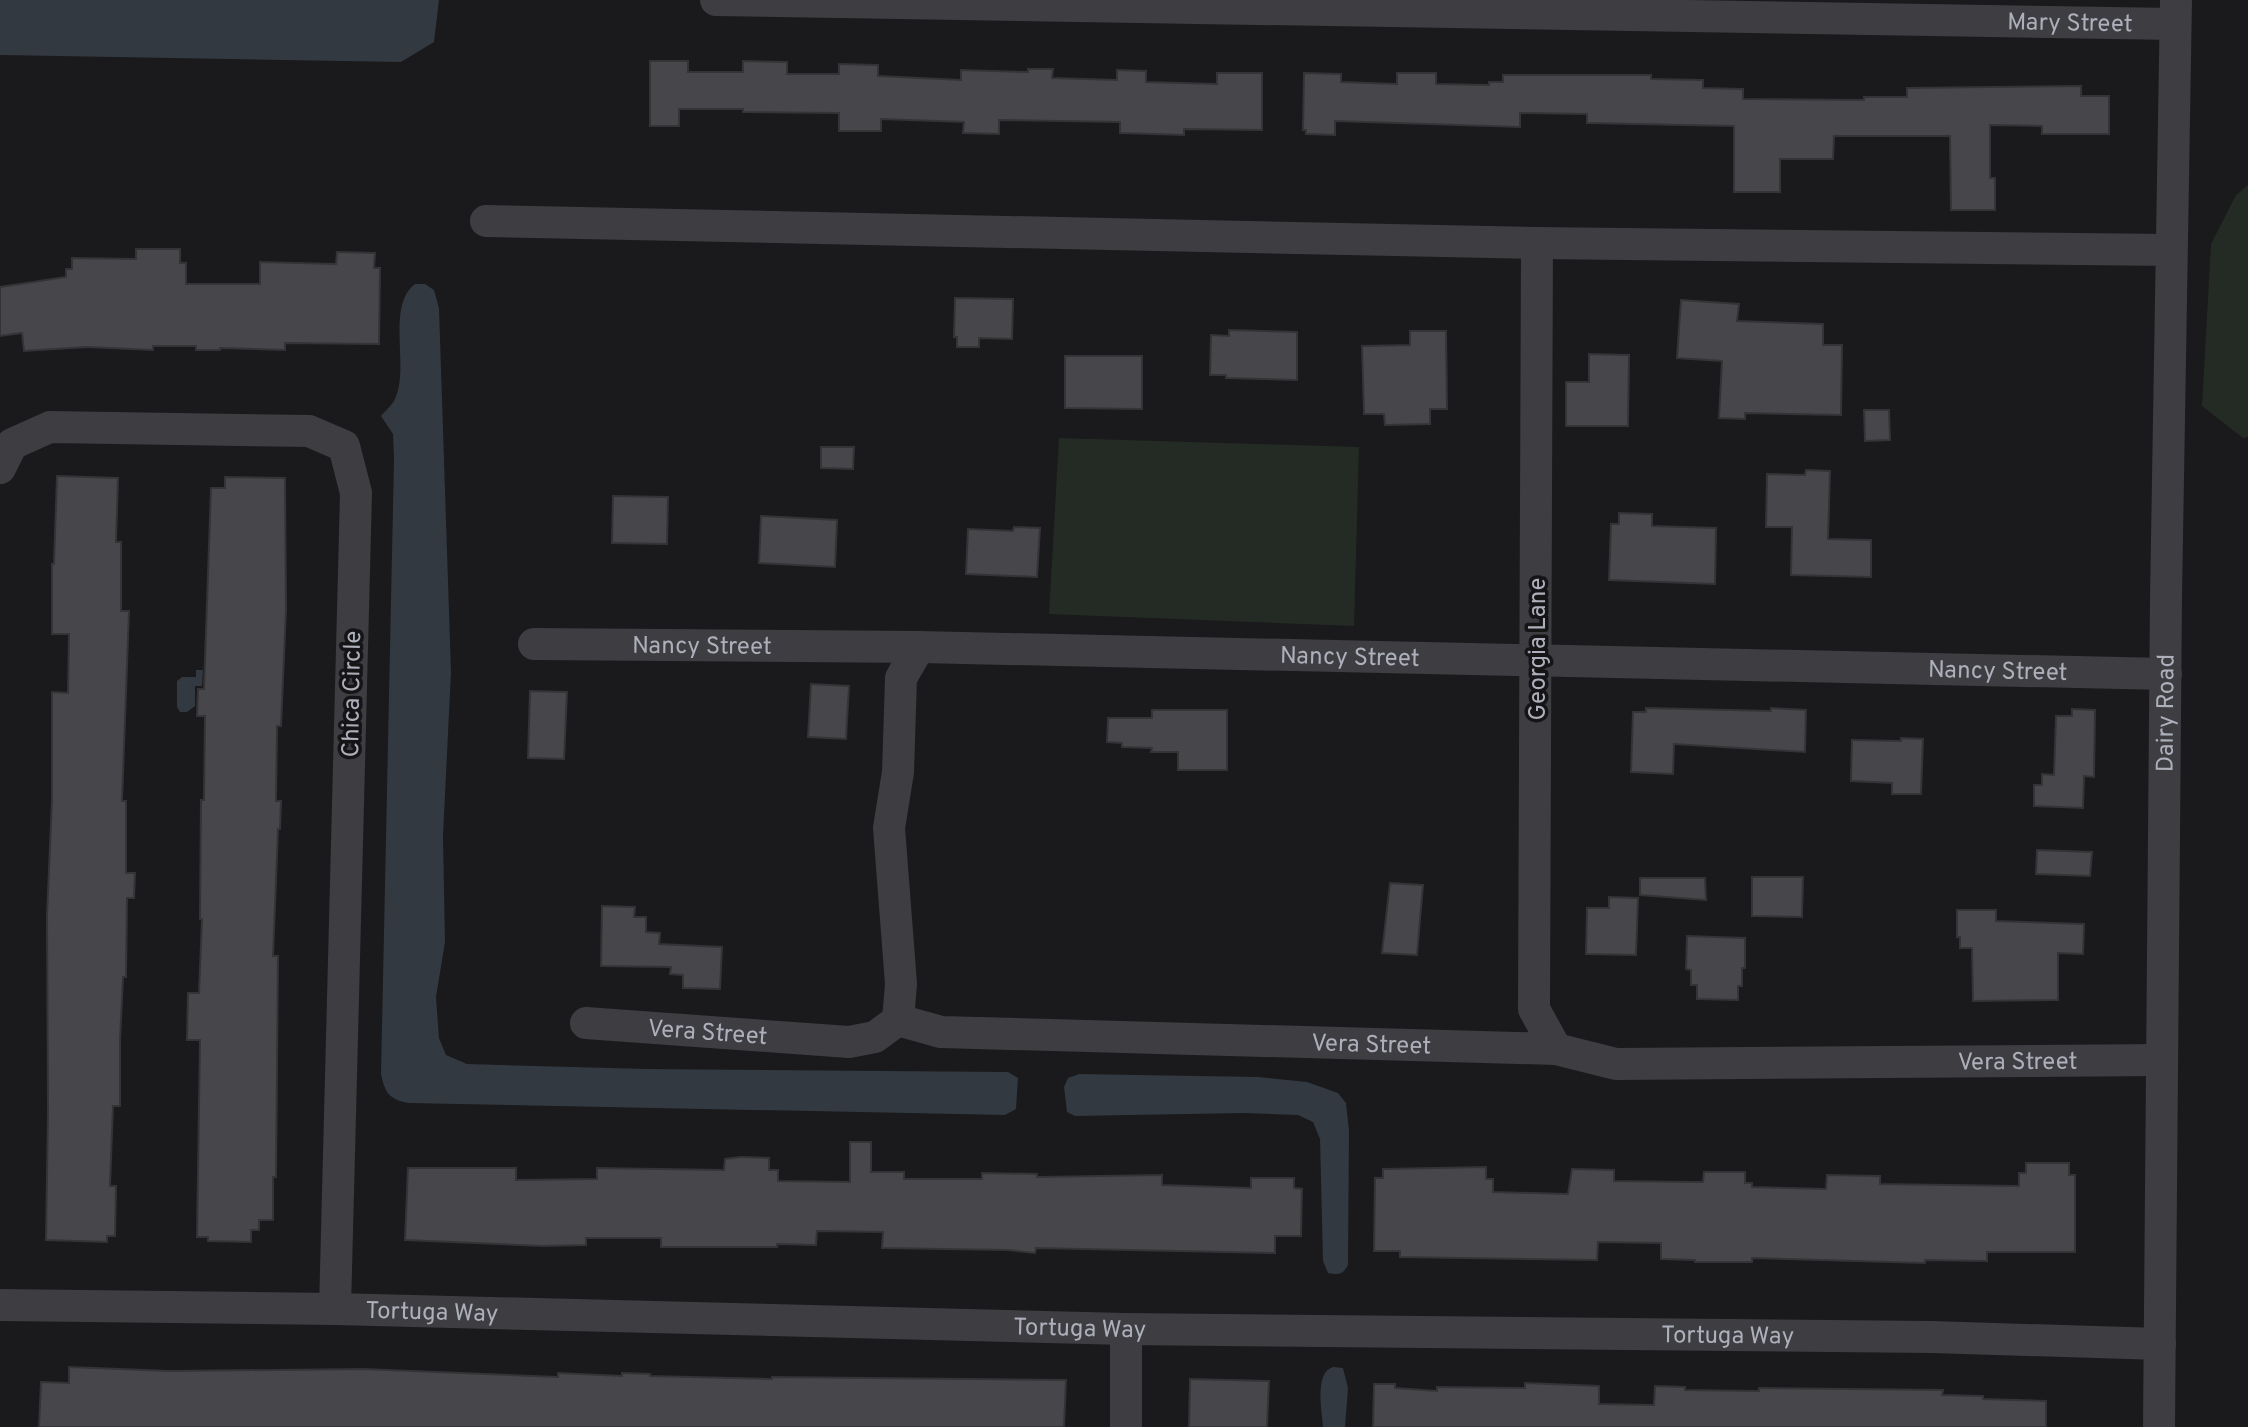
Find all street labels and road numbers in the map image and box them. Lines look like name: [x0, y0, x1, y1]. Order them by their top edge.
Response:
street label: Mary Street: [2007, 8, 2133, 40]
street label: Georgia Lane: [1524, 578, 1554, 720]
street label: Chica Circle: [337, 630, 369, 758]
street label: Nancy Street: [632, 632, 772, 663]
street label: Nancy Street: [1280, 642, 1420, 675]
street label: Dairy Road: [2152, 654, 2183, 772]
street label: Nancy Street: [1927, 656, 2068, 689]
street label: Vera Street: [647, 1015, 768, 1053]
street label: Vera Street: [1311, 1029, 1432, 1063]
street label: Vera Street: [1958, 1048, 2078, 1078]
street label: Tortuga Way: [365, 1297, 499, 1330]
street label: Tortuga Way: [1013, 1313, 1146, 1346]
street label: Tortuga Way: [1661, 1321, 1794, 1353]

